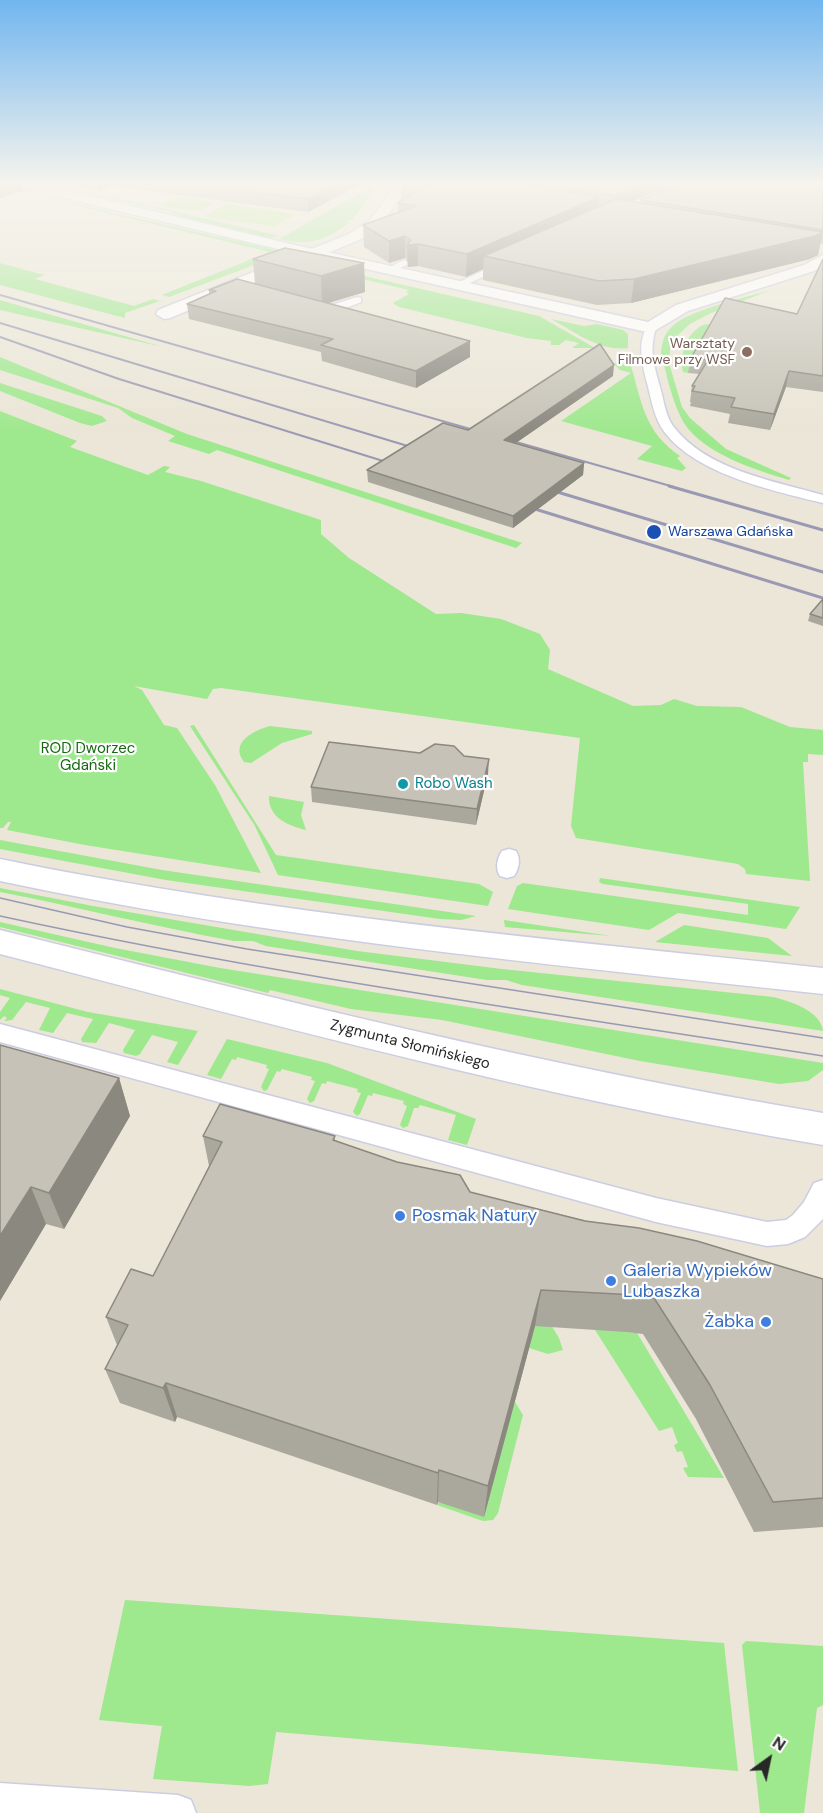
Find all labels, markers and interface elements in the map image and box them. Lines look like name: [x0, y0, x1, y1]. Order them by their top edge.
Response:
place label: Warsztaty Filmowe przy WSF: [618, 336, 735, 368]
marker: Warsztaty Filmowe przy WSF: [740, 345, 754, 359]
marker: Warszawa Gdańska: [645, 523, 663, 541]
place label: Warszawa Gdańska: [668, 524, 793, 540]
park label: ROD Dworzec Gdański: [41, 740, 135, 775]
place label: Robo Wash: [415, 775, 493, 793]
marker: Robo Wash: [396, 777, 410, 791]
street label: Zygmunta Słomińskiego: [328, 1016, 492, 1074]
place label: Posmak Natury: [412, 1205, 537, 1227]
marker: Posmak Natury: [393, 1209, 407, 1223]
place label: Galeria Wypieków Lubaszka: [623, 1260, 772, 1302]
marker: Galeria Wypieków Lubaszka: [604, 1274, 618, 1288]
place label: Żabka: [704, 1311, 754, 1333]
marker: Żabka: [759, 1315, 773, 1329]
north arrow: [739, 1729, 799, 1789]
text: N: [768, 1731, 790, 1755]

